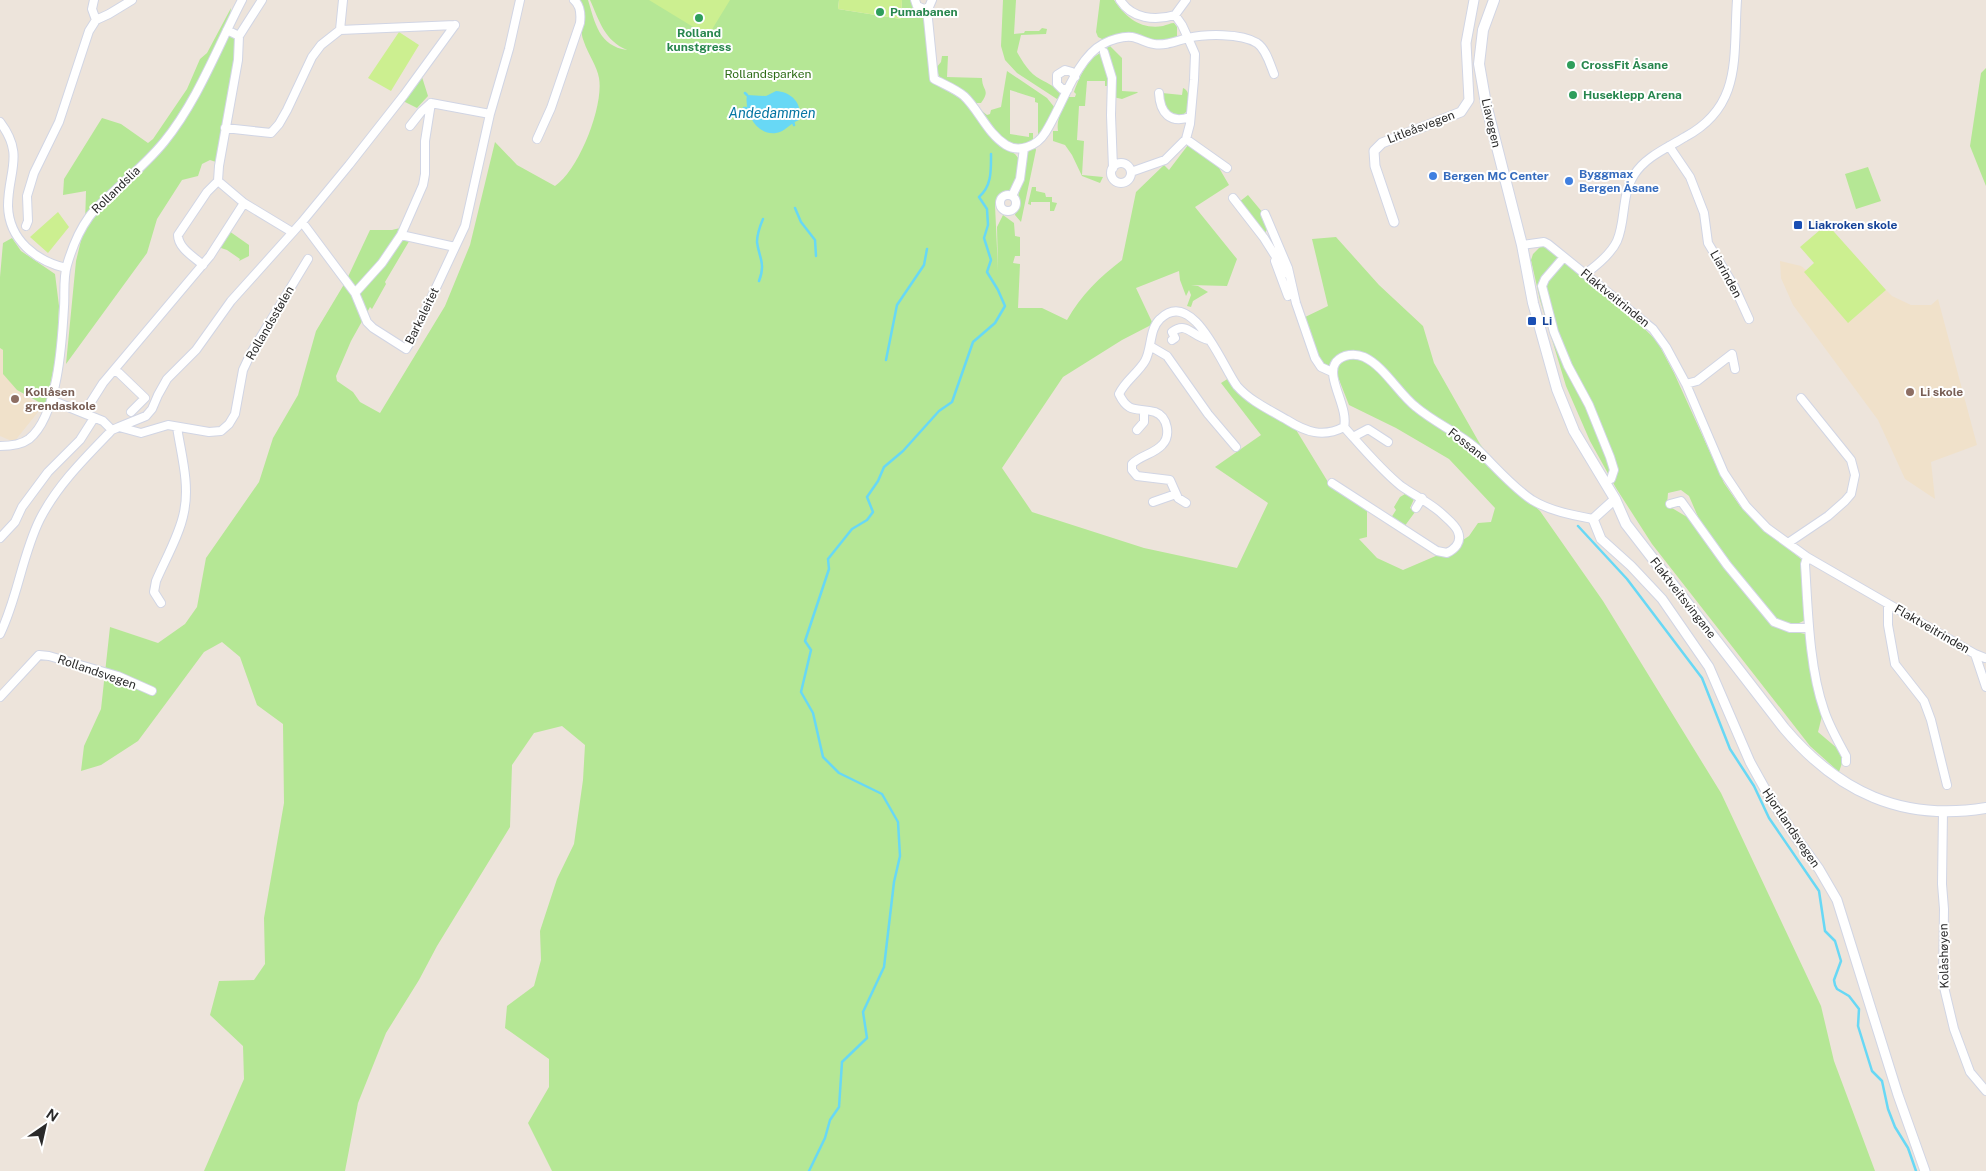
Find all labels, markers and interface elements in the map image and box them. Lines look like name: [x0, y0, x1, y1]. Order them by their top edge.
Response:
place label: Pumabanen: [890, 5, 958, 19]
marker: Pumabanen: [874, 6, 886, 18]
marker: Rolland kunstgress: [693, 12, 705, 24]
place label: Rolland kunstgress: [667, 26, 731, 54]
place label: CrossFit Åsane: [1581, 58, 1668, 72]
marker: CrossFit Åsane: [1565, 59, 1577, 71]
park label: Rollandsparken: [724, 67, 812, 81]
place label: Huseklepp Arena: [1583, 88, 1682, 102]
marker: Huseklepp Arena: [1567, 89, 1579, 101]
street label: Liavegen: [1479, 97, 1503, 149]
water label: Andedammen: [728, 105, 816, 121]
street label: Litleåsvegen: [1385, 108, 1457, 146]
street label: Rollandslia: [89, 164, 143, 216]
place label: Byggmax Bergen Åsane: [1579, 167, 1659, 195]
place label: Bergen MC Center: [1443, 169, 1549, 183]
marker: Bergen MC Center: [1427, 170, 1439, 182]
marker: Byggmax Bergen Åsane: [1563, 175, 1575, 187]
place label: Liakroken skole: [1808, 218, 1898, 232]
marker: Liakroken skole: [1792, 219, 1804, 231]
street label: Liarinden: [1707, 248, 1745, 300]
street label: Flaktveitrinden: [1578, 266, 1652, 330]
street label: Rollandsstølen: [243, 283, 297, 362]
street label: Barkaleitet: [402, 285, 442, 347]
place label: Li: [1542, 314, 1552, 328]
marker: Li: [1526, 315, 1538, 327]
place label: Kollåsen grendaskole: [25, 385, 96, 413]
place label: Li skole: [1920, 385, 1963, 399]
marker: Li skole: [1904, 386, 1916, 398]
marker: Kollåsen grendaskole: [9, 393, 21, 405]
street label: Fossane: [1445, 425, 1491, 465]
street label: Flaktveitsvingane: [1647, 555, 1719, 641]
street label: Flaktveitrinden: [1892, 602, 1972, 656]
street label: Rollandsvegen: [56, 652, 138, 692]
street label: Hjortlandsvegen: [1759, 786, 1823, 870]
street label: Kolåshøyen: [1936, 923, 1952, 989]
north arrow: [20, 1101, 70, 1151]
text: N: [43, 1106, 61, 1125]

